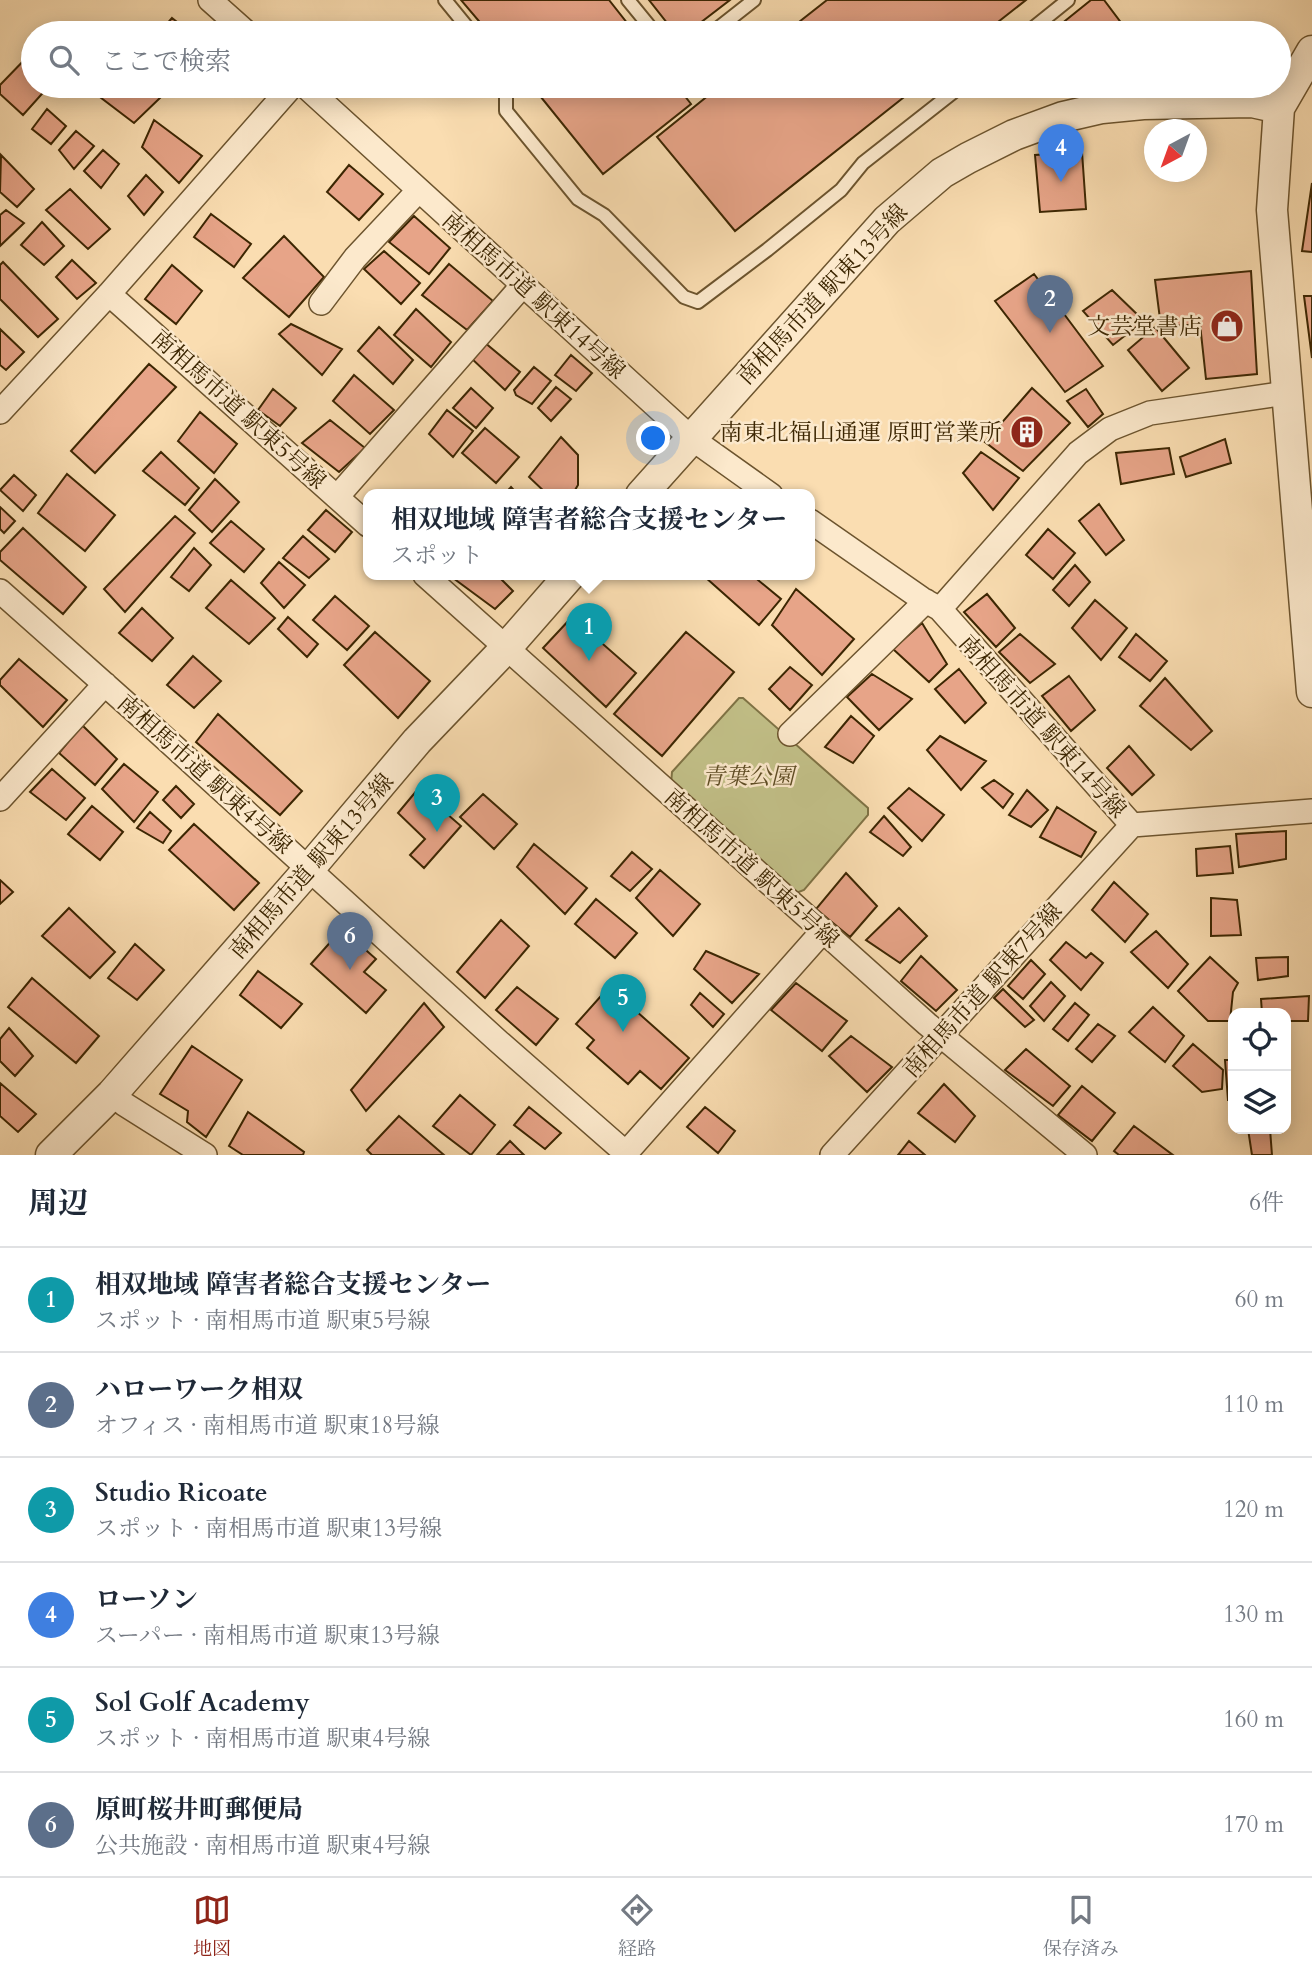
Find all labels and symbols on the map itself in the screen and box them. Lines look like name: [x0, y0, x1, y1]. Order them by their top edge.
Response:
north arrow: [1144, 119, 1207, 182]
pin: 4: [1038, 124, 1084, 182]
street label: 南相馬市道 駅東13号線: [730, 197, 914, 391]
street label: 南相馬市道 駅東14号線: [435, 205, 632, 386]
pin: 2: [1027, 275, 1073, 333]
shop icon: 文芸堂書店: [1208, 307, 1246, 345]
place label: 文芸堂書店: [1087, 311, 1202, 342]
street label: 南相馬市道 駅東5号線: [145, 323, 333, 496]
building icon: 南東北福山通運 原町営業所: [1008, 413, 1046, 451]
place label: 南東北福山通運 原町営業所: [720, 417, 1002, 448]
your location: [636, 421, 670, 455]
pin: 1: [566, 603, 612, 661]
street label: 南相馬市道 駅東14号線: [952, 628, 1133, 825]
street label: 南相馬市道 駅東4号線: [111, 688, 299, 861]
park label: 青葉公園: [702, 761, 798, 792]
street label: 南相馬市道 駅東13号線: [222, 767, 401, 966]
pin: 3: [414, 774, 460, 832]
street label: 南相馬市道 駅東5号線: [658, 782, 846, 955]
street label: 南相馬市道 駅東7号線: [896, 896, 1069, 1084]
pin: 6: [327, 912, 373, 970]
pin: 5: [600, 974, 646, 1032]

